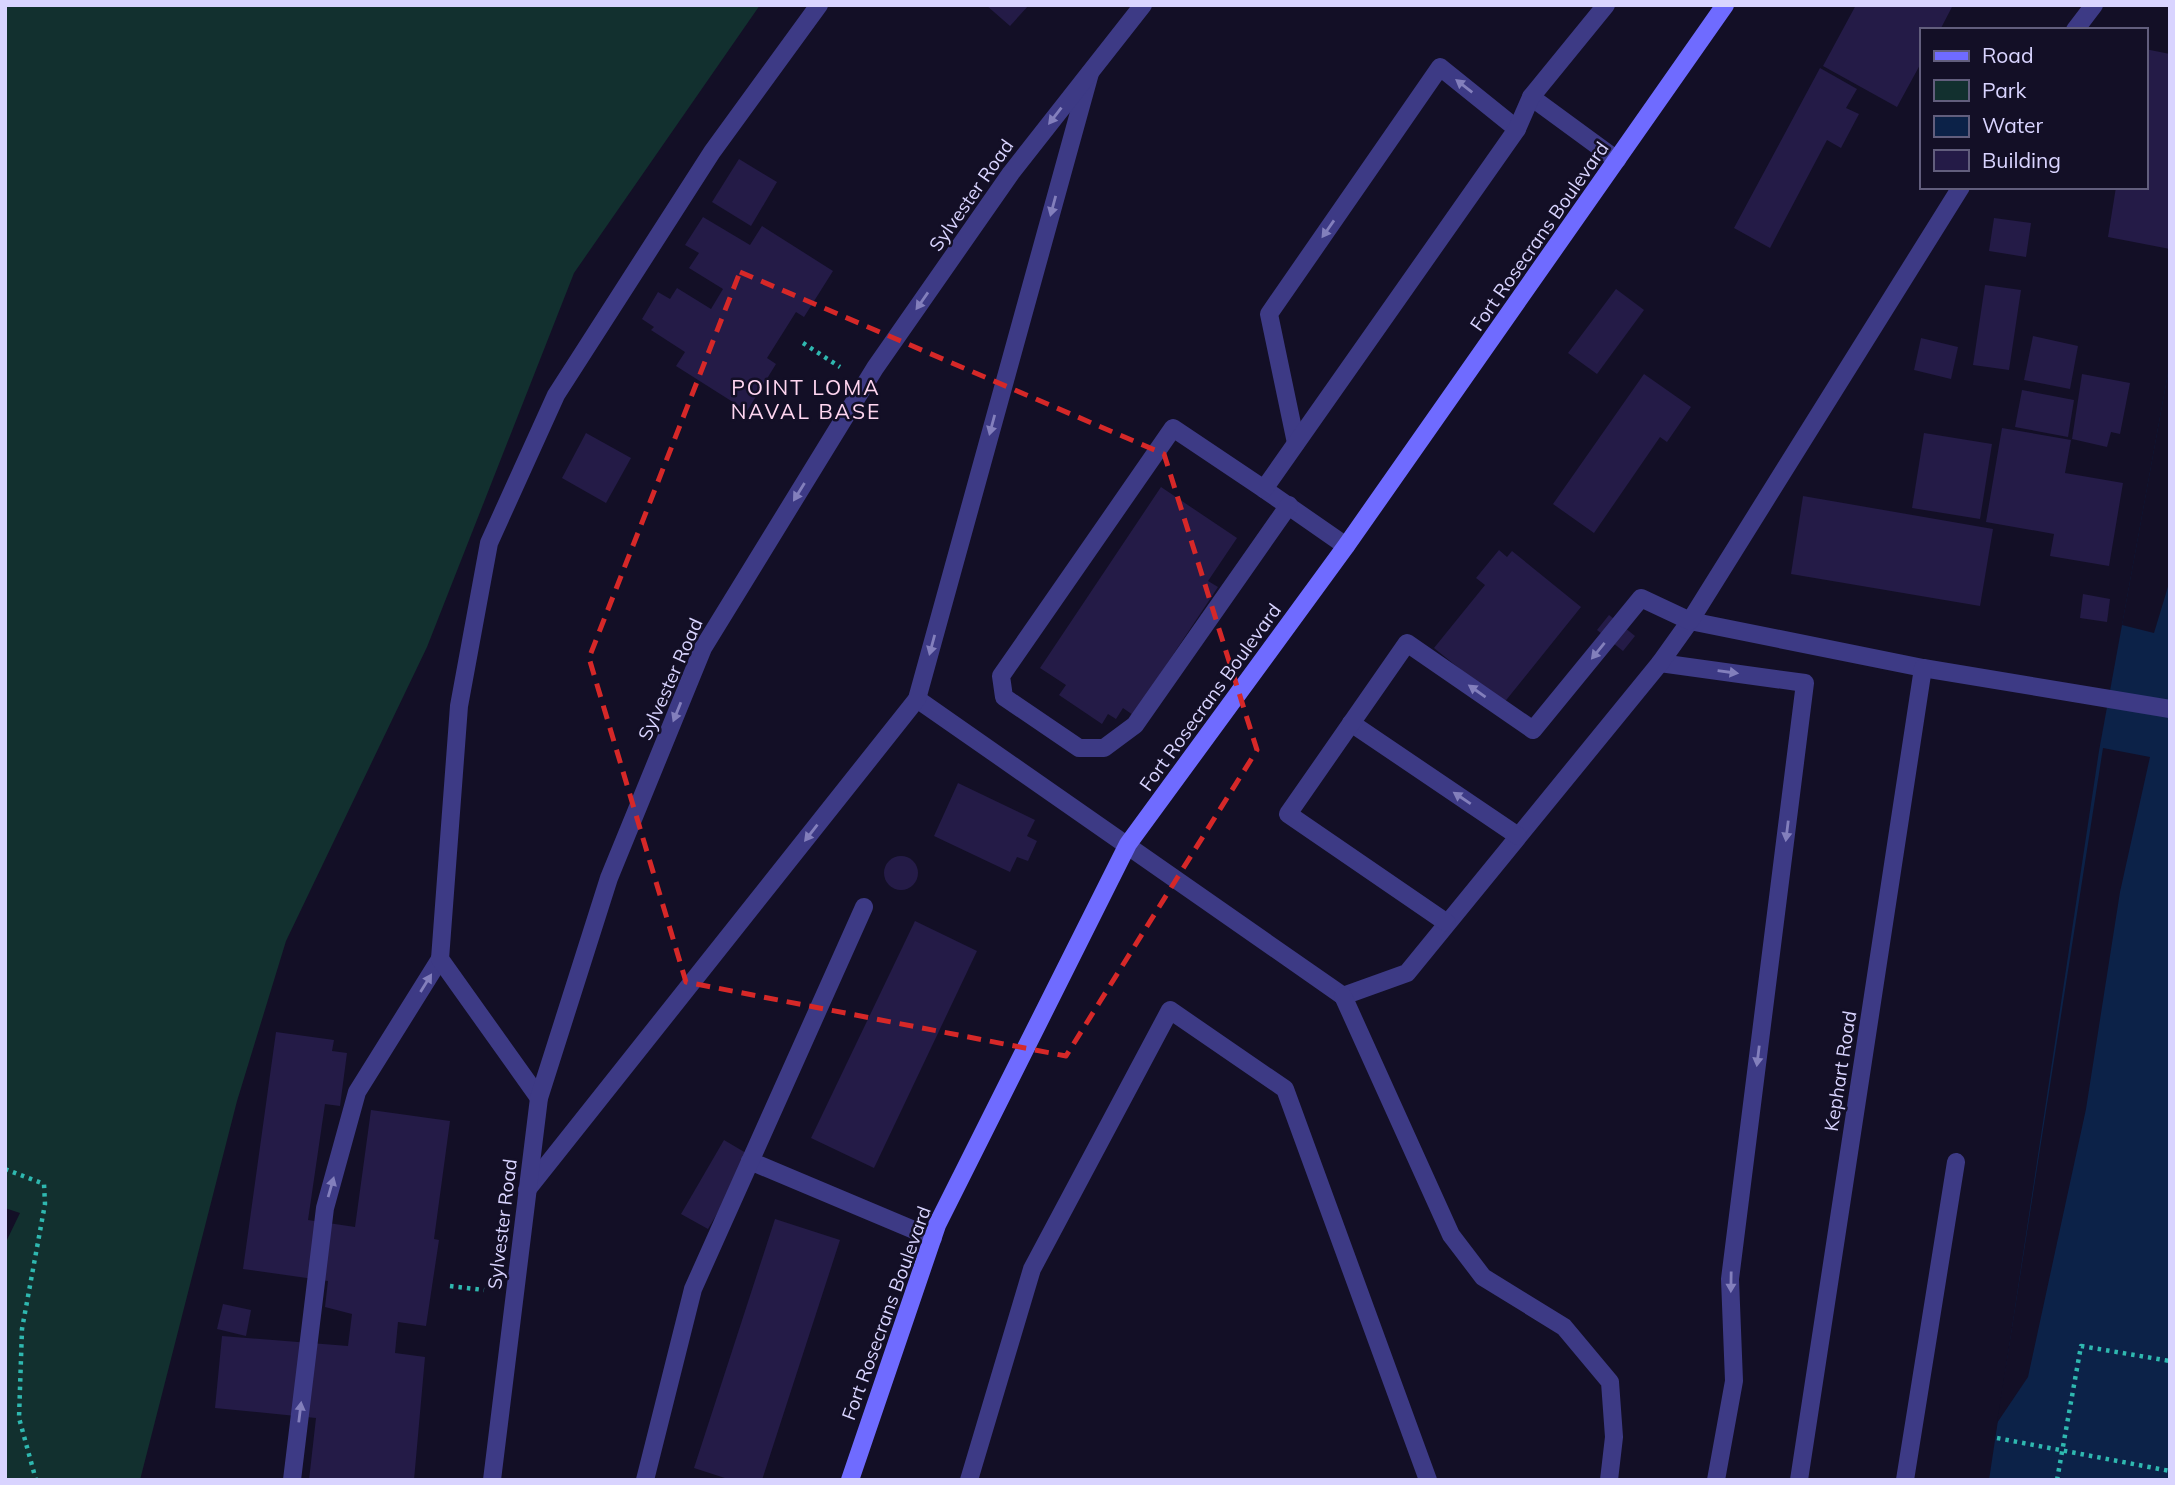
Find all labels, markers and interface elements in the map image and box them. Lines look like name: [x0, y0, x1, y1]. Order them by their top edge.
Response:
legend: [1920, 28, 2147, 189]
text: Road: [1982, 42, 2033, 68]
text: Park: [1982, 77, 2026, 103]
one-way arrow: [1455, 79, 1473, 94]
one-way arrow: [1048, 107, 1062, 125]
text: Water: [1982, 112, 2043, 138]
street label: Sylvester Road: [924, 134, 1018, 256]
street label: Fort Rosecrans Boulevard: [1464, 137, 1614, 335]
text: Building: [1982, 147, 2061, 173]
one-way arrow: [1047, 195, 1058, 217]
one-way arrow: [1321, 220, 1335, 238]
one-way arrow: [915, 292, 929, 310]
district label: POINT LOMA NAVAL BASE: [731, 374, 881, 424]
one-way arrow: [987, 415, 997, 436]
one-way arrow: [793, 482, 806, 502]
street label: Fort Rosecrans Boulevard: [1134, 599, 1286, 795]
street label: Sylvester Road: [632, 614, 708, 744]
one-way arrow: [926, 634, 937, 656]
one-way arrow: [1590, 641, 1605, 659]
one-way arrow: [1717, 667, 1739, 678]
one-way arrow: [1468, 684, 1486, 698]
one-way arrow: [671, 701, 682, 722]
one-way arrow: [1452, 792, 1471, 805]
one-way arrow: [1781, 820, 1792, 842]
one-way arrow: [804, 824, 818, 842]
one-way arrow: [419, 973, 432, 992]
street label: Kephart Road: [1819, 1009, 1861, 1133]
one-way arrow: [1753, 1045, 1764, 1067]
street label: Sylvester Road: [482, 1157, 522, 1291]
one-way arrow: [326, 1176, 336, 1197]
street label: Fort Rosecrans Boulevard: [836, 1203, 936, 1423]
one-way arrow: [1725, 1271, 1737, 1293]
one-way arrow: [295, 1401, 306, 1423]

